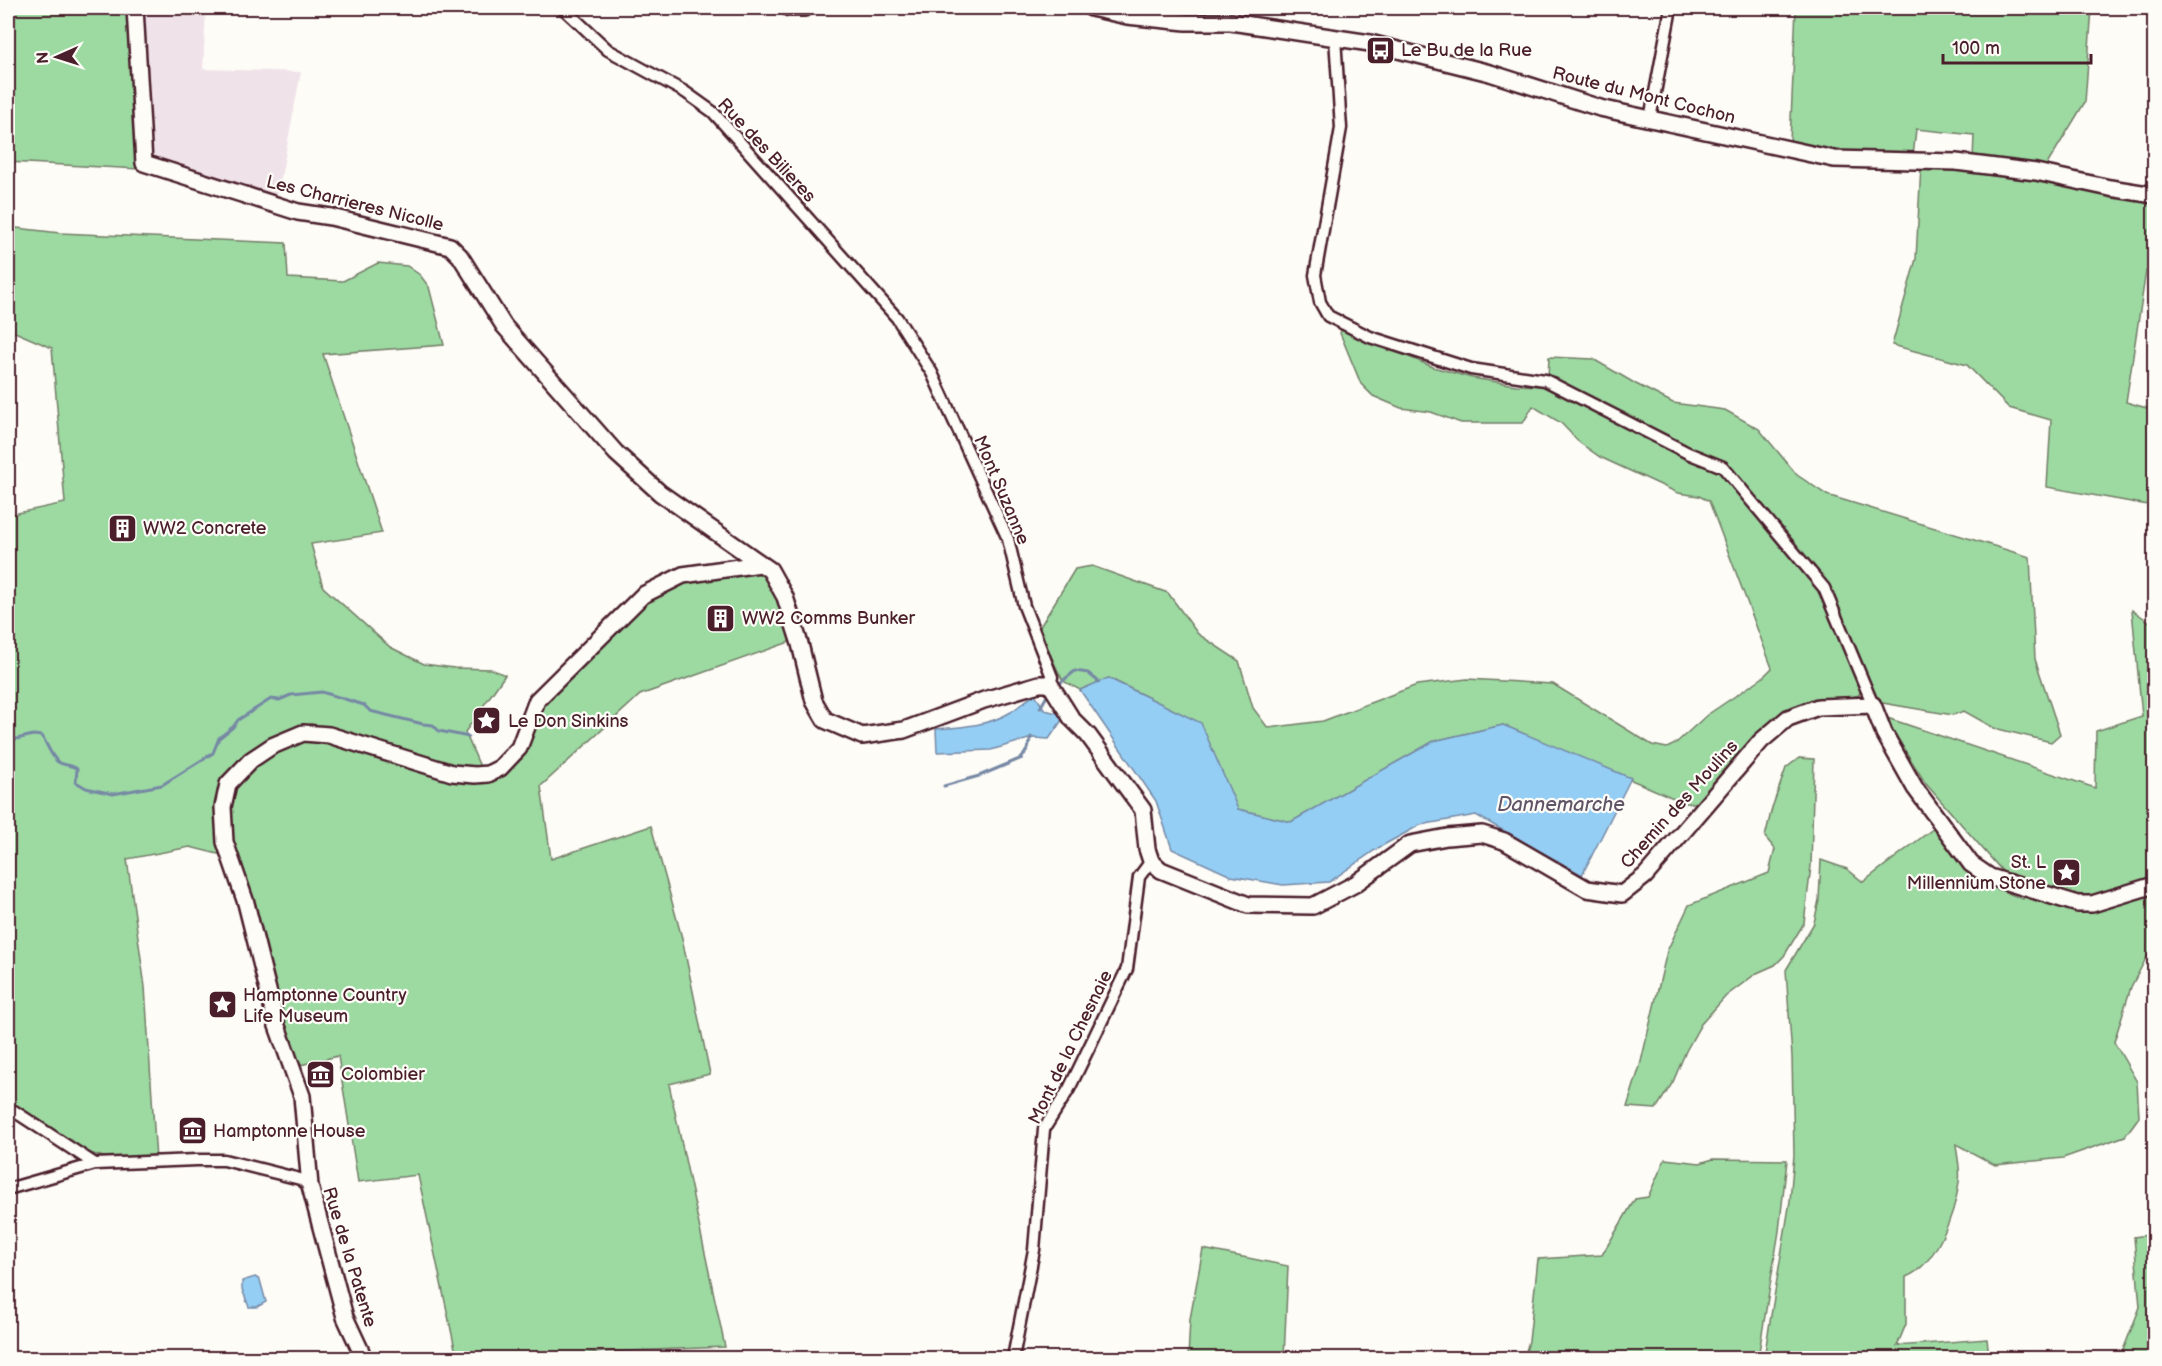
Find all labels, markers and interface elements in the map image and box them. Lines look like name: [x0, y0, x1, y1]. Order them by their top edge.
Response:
north arrow: [27, 27, 87, 87]
scale bar: [1943, 27, 2092, 65]
bus stop icon: Le Bu de la Rue: [1364, 34, 1396, 66]
text: 100 m: [1952, 38, 2000, 59]
place label: Le Bu de la Rue: [1401, 40, 1532, 61]
text: N: [34, 51, 53, 64]
street label: Route du Mont Cochon: [1550, 63, 1738, 128]
street label: Rue des Bilieres: [713, 94, 820, 207]
street label: Les Charrieres Nicolle: [264, 171, 446, 236]
street label: Mont Suzanne: [969, 433, 1034, 548]
building icon: WW2 Concrete: [106, 512, 138, 544]
place label: WW2 Concrete: [143, 518, 267, 539]
building icon: WW2 Comms Bunker: [705, 602, 737, 634]
place label: WW2 Comms Bunker: [742, 608, 916, 629]
place icon: Le Don Sinkins: [471, 705, 503, 737]
place label: Le Don Sinkins: [508, 711, 629, 732]
street label: Chemin des Moulins: [1616, 736, 1742, 873]
water label: Dannemarche: [1497, 793, 1625, 817]
place label: St. L Millennium Stone: [1907, 852, 2047, 894]
place icon: St. L Millennium Stone: [2051, 856, 2083, 888]
street label: Mont de la Chesnaie: [1024, 967, 1117, 1128]
place label: Hamptonne Country Life Museum: [243, 985, 407, 1027]
place icon: Hamptonne Country Life Museum: [206, 989, 238, 1021]
museum icon: Colombier: [304, 1058, 336, 1090]
place label: Colombier: [341, 1064, 425, 1085]
museum icon: Hamptonne House: [176, 1115, 208, 1147]
place label: Hamptonne House: [213, 1121, 366, 1142]
street label: Rue de la Patente: [318, 1185, 381, 1330]

